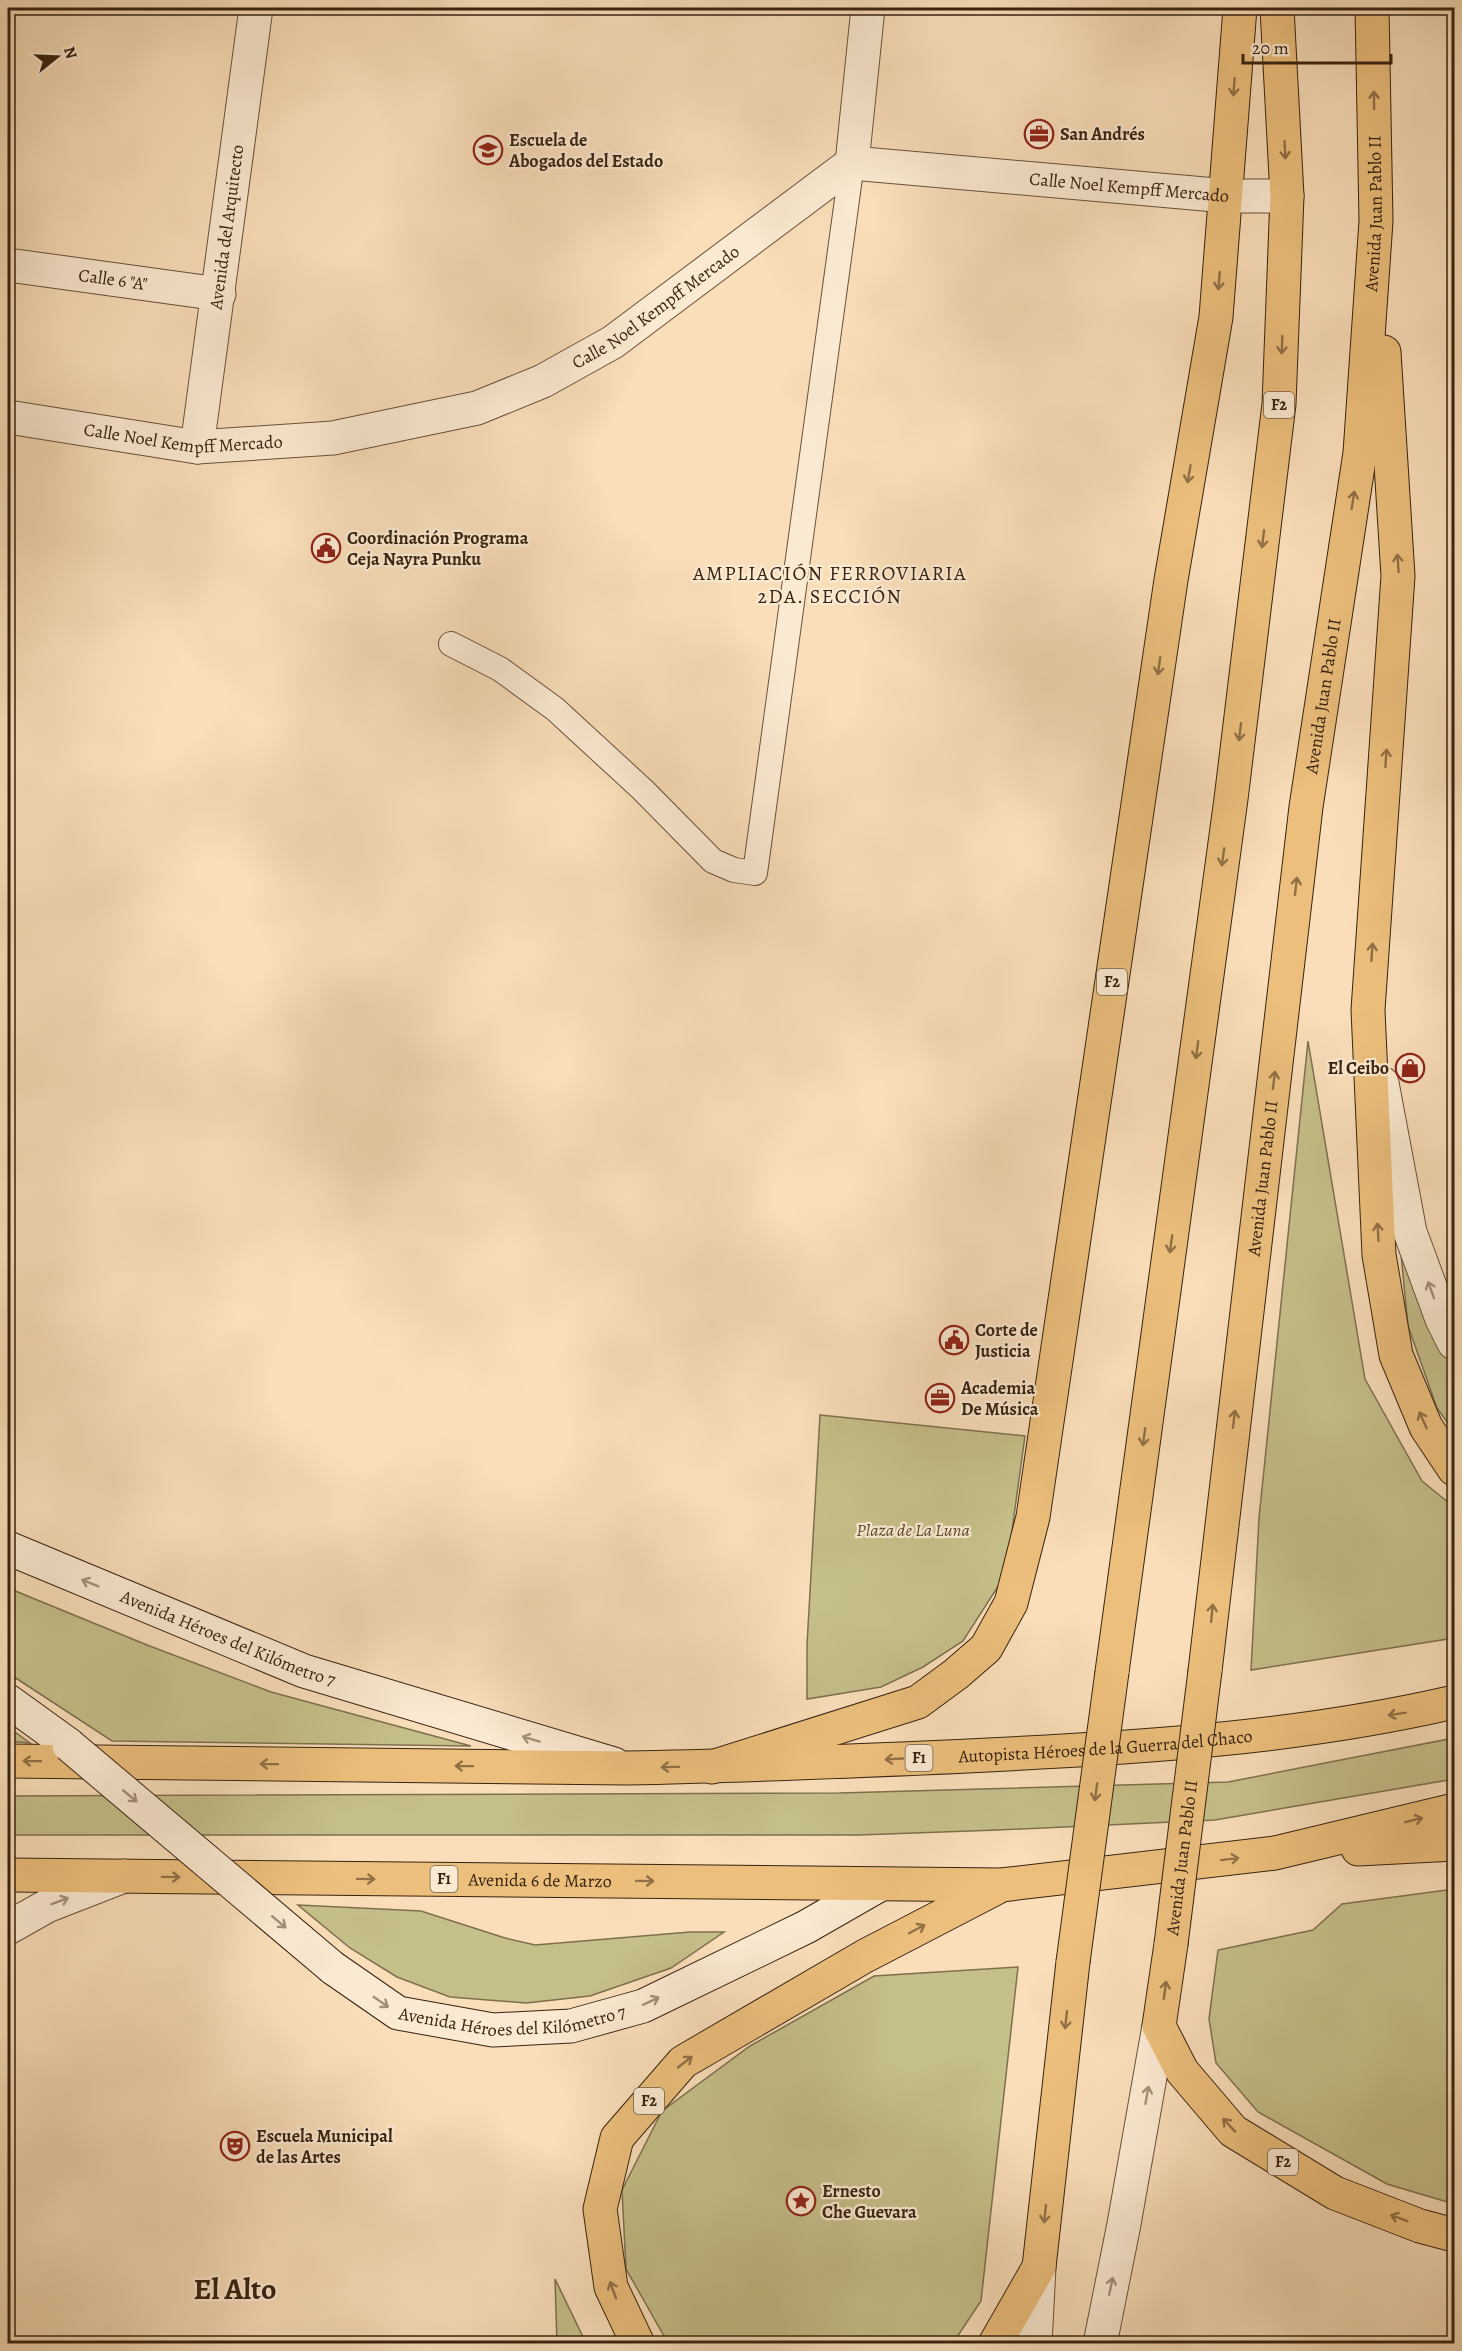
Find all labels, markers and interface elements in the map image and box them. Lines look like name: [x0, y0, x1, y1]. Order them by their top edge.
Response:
north arrow: [27, 27, 87, 87]
scale bar: [1243, 27, 1392, 65]
text: 20 m: [1252, 36, 1289, 60]
text: N: [58, 44, 83, 62]
one-way arrow: [1229, 76, 1240, 96]
one-way arrow: [1368, 90, 1379, 110]
office icon: San Andrés: [1023, 118, 1055, 150]
place label: San Andrés: [1060, 122, 1145, 146]
place label: Escuela de Abogados del Estado: [508, 128, 663, 173]
school or university icon: Escuela de Abogados del Estado: [472, 134, 504, 166]
street label: Avenida Juan Pablo II: [1359, 135, 1388, 293]
one-way arrow: [1279, 139, 1290, 159]
street label: Avenida del Arquitecto: [203, 143, 250, 312]
street label: Calle Noel Kempff Mercado: [1028, 167, 1230, 208]
street label: Calle Noel Kempff Mercado: [568, 240, 744, 375]
street label: Calle 6 "A": [77, 263, 149, 296]
one-way arrow: [1213, 271, 1224, 291]
one-way arrow: [1276, 334, 1287, 354]
road number: F2: [1264, 392, 1294, 418]
street label: Calle Noel Kempff Mercado: [82, 417, 283, 459]
one-way arrow: [1184, 463, 1195, 483]
one-way arrow: [1348, 491, 1359, 510]
place label: Coordinación Programa Ceja Nayra Punku: [347, 526, 529, 571]
one-way arrow: [1257, 528, 1268, 548]
public building icon: Coordinación Programa Ceja Nayra Punku: [310, 532, 342, 564]
one-way arrow: [1392, 554, 1403, 574]
district label: AMPLIACIÓN FERROVIARIA 2DA. SECCIÓN: [692, 560, 967, 610]
street label: Avenida Juan Pablo II: [1299, 617, 1347, 776]
one-way arrow: [1153, 656, 1164, 676]
one-way arrow: [1234, 722, 1245, 742]
one-way arrow: [1380, 748, 1391, 768]
one-way arrow: [1218, 847, 1229, 867]
one-way arrow: [1291, 876, 1302, 896]
one-way arrow: [1366, 943, 1377, 963]
road number: F2: [1097, 969, 1127, 995]
one-way arrow: [1191, 1040, 1202, 1060]
shop icon: El Ceibo: [1394, 1052, 1426, 1084]
place label: El Ceibo: [1327, 1056, 1389, 1080]
one-way arrow: [1269, 1070, 1280, 1090]
street label: Avenida Juan Pablo II: [1241, 1099, 1284, 1259]
one-way arrow: [1372, 1222, 1383, 1242]
one-way arrow: [1165, 1233, 1176, 1253]
one-way arrow: [1425, 1281, 1436, 1300]
place label: Corte de Justicia: [975, 1318, 1038, 1363]
public building icon: Corte de Justicia: [938, 1324, 970, 1356]
place label: Academia De Música: [960, 1376, 1039, 1421]
office icon: Academia De Música: [924, 1382, 956, 1414]
one-way arrow: [1229, 1410, 1240, 1430]
one-way arrow: [1417, 1411, 1428, 1429]
one-way arrow: [1138, 1426, 1149, 1446]
park label: Plaza de La Luna: [856, 1518, 970, 1542]
one-way arrow: [82, 1576, 100, 1588]
street label: Avenida Héroes del Kilómetro 7: [116, 1584, 339, 1692]
one-way arrow: [1206, 1603, 1217, 1623]
one-way arrow: [1388, 1709, 1408, 1720]
street label: Autopista Héroes de la Guerra del Chaco: [957, 1724, 1254, 1768]
one-way arrow: [522, 1733, 541, 1744]
road number: F1: [906, 1745, 932, 1771]
one-way arrow: [884, 1753, 904, 1764]
one-way arrow: [22, 1756, 42, 1767]
one-way arrow: [259, 1758, 279, 1770]
one-way arrow: [454, 1760, 474, 1772]
one-way arrow: [660, 1761, 680, 1773]
street label: Avenida Juan Pablo II: [1160, 1778, 1203, 1938]
one-way arrow: [1090, 1782, 1101, 1802]
one-way arrow: [122, 1789, 137, 1803]
one-way arrow: [1404, 1814, 1423, 1825]
one-way arrow: [1220, 1854, 1240, 1865]
road number: F1: [430, 1866, 458, 1892]
street label: Avenida 6 de Marzo: [467, 1868, 612, 1893]
one-way arrow: [160, 1871, 180, 1882]
one-way arrow: [355, 1873, 375, 1885]
one-way arrow: [634, 1876, 654, 1887]
one-way arrow: [50, 1895, 68, 1906]
one-way arrow: [271, 1915, 286, 1929]
one-way arrow: [907, 1923, 925, 1934]
one-way arrow: [1159, 1981, 1170, 2001]
one-way arrow: [642, 1995, 660, 2007]
one-way arrow: [373, 1996, 389, 2008]
street label: Avenida Héroes del Kilómetro 7: [396, 1999, 629, 2043]
one-way arrow: [1060, 2010, 1071, 2030]
one-way arrow: [677, 2056, 693, 2069]
one-way arrow: [1142, 2085, 1153, 2105]
road number: F2: [634, 2088, 664, 2114]
one-way arrow: [1222, 2118, 1236, 2133]
place label: Escuela Municipal de las Artes: [256, 2124, 393, 2169]
theatre icon: Escuela Municipal de las Artes: [219, 2130, 251, 2162]
road number: F2: [1268, 2149, 1298, 2175]
place label: Ernesto Che Guevara: [822, 2179, 917, 2224]
place icon: Ernesto Che Guevara: [785, 2185, 817, 2217]
one-way arrow: [1039, 2203, 1050, 2223]
one-way arrow: [1390, 2211, 1409, 2222]
district label: El Alto: [193, 2269, 277, 2309]
one-way arrow: [1106, 2277, 1118, 2296]
one-way arrow: [607, 2282, 618, 2300]

